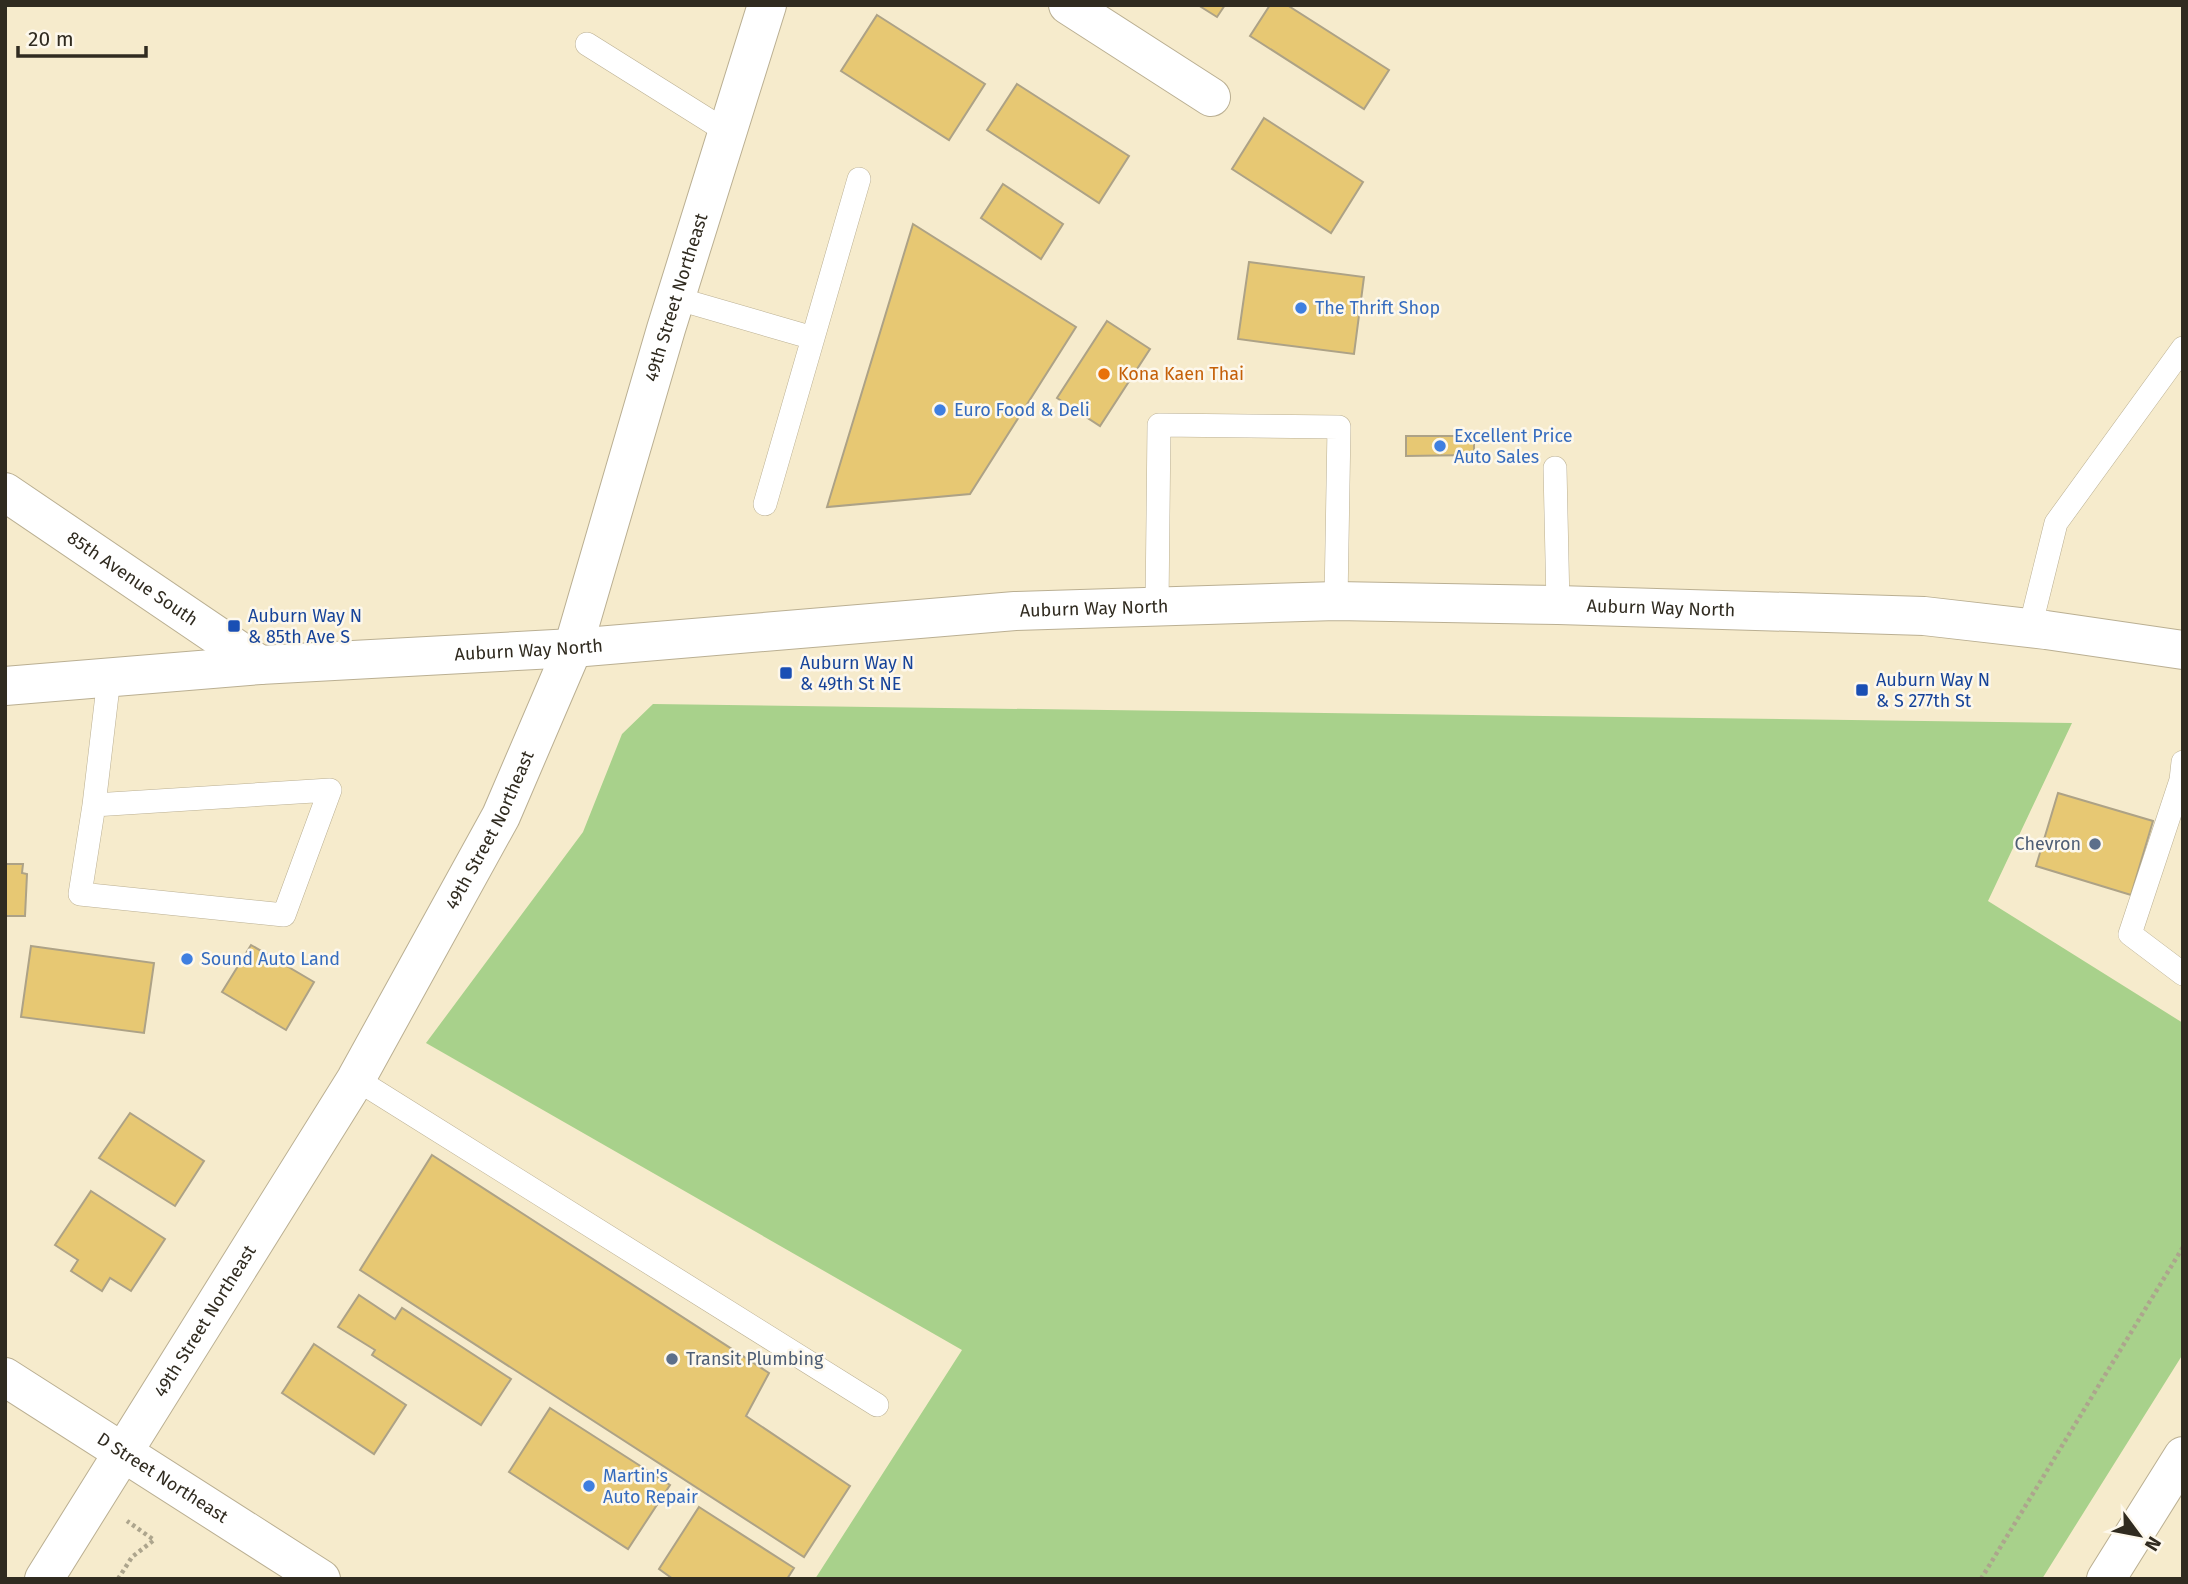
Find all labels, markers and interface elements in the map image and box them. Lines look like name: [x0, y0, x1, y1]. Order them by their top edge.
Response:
scale bar: [18, 14, 145, 58]
text: 20 m: [28, 26, 74, 52]
street label: 49th Street Northeast: [640, 210, 713, 384]
place label: The Thrift Shop: [1315, 297, 1440, 319]
marker: The Thrift Shop: [1293, 300, 1309, 316]
place label: Kona Kaen Thai: [1118, 363, 1244, 385]
marker: Kona Kaen Thai: [1096, 366, 1112, 382]
place label: Euro Food & Deli: [954, 399, 1090, 421]
marker: Euro Food & Deli: [932, 402, 948, 418]
place label: Excellent Price Auto Sales: [1454, 425, 1573, 468]
marker: Excellent Price Auto Sales: [1432, 438, 1448, 454]
street label: 85th Avenue South: [63, 526, 202, 631]
street label: Auburn Way North: [1019, 595, 1169, 622]
street label: Auburn Way North: [1586, 595, 1736, 621]
place label: Auburn Way N & 85th Ave S: [248, 605, 362, 648]
marker: Auburn Way N & 85th Ave S: [226, 618, 242, 634]
street label: Auburn Way North: [454, 635, 604, 665]
place label: Auburn Way N & 49th St NE: [800, 652, 914, 695]
marker: Auburn Way N & 49th St NE: [778, 665, 794, 681]
place label: Auburn Way N & S 277th St: [1876, 669, 1990, 712]
marker: Auburn Way N & S 277th St: [1854, 682, 1870, 698]
street label: 49th Street Northeast: [441, 747, 539, 913]
place label: Chevron: [2014, 833, 2081, 855]
marker: Chevron: [2087, 836, 2103, 852]
place label: Sound Auto Land: [201, 948, 340, 970]
marker: Sound Auto Land: [179, 951, 195, 967]
street label: 49th Street Northeast: [149, 1241, 261, 1401]
place label: Transit Plumbing: [686, 1348, 824, 1370]
marker: Transit Plumbing: [664, 1351, 680, 1367]
street label: D Street Northeast: [93, 1428, 233, 1528]
place label: Martin's Auto Repair: [603, 1465, 698, 1508]
marker: Martin's Auto Repair: [581, 1478, 597, 1494]
north arrow: [2104, 1500, 2174, 1570]
text: N: [2140, 1532, 2166, 1555]

